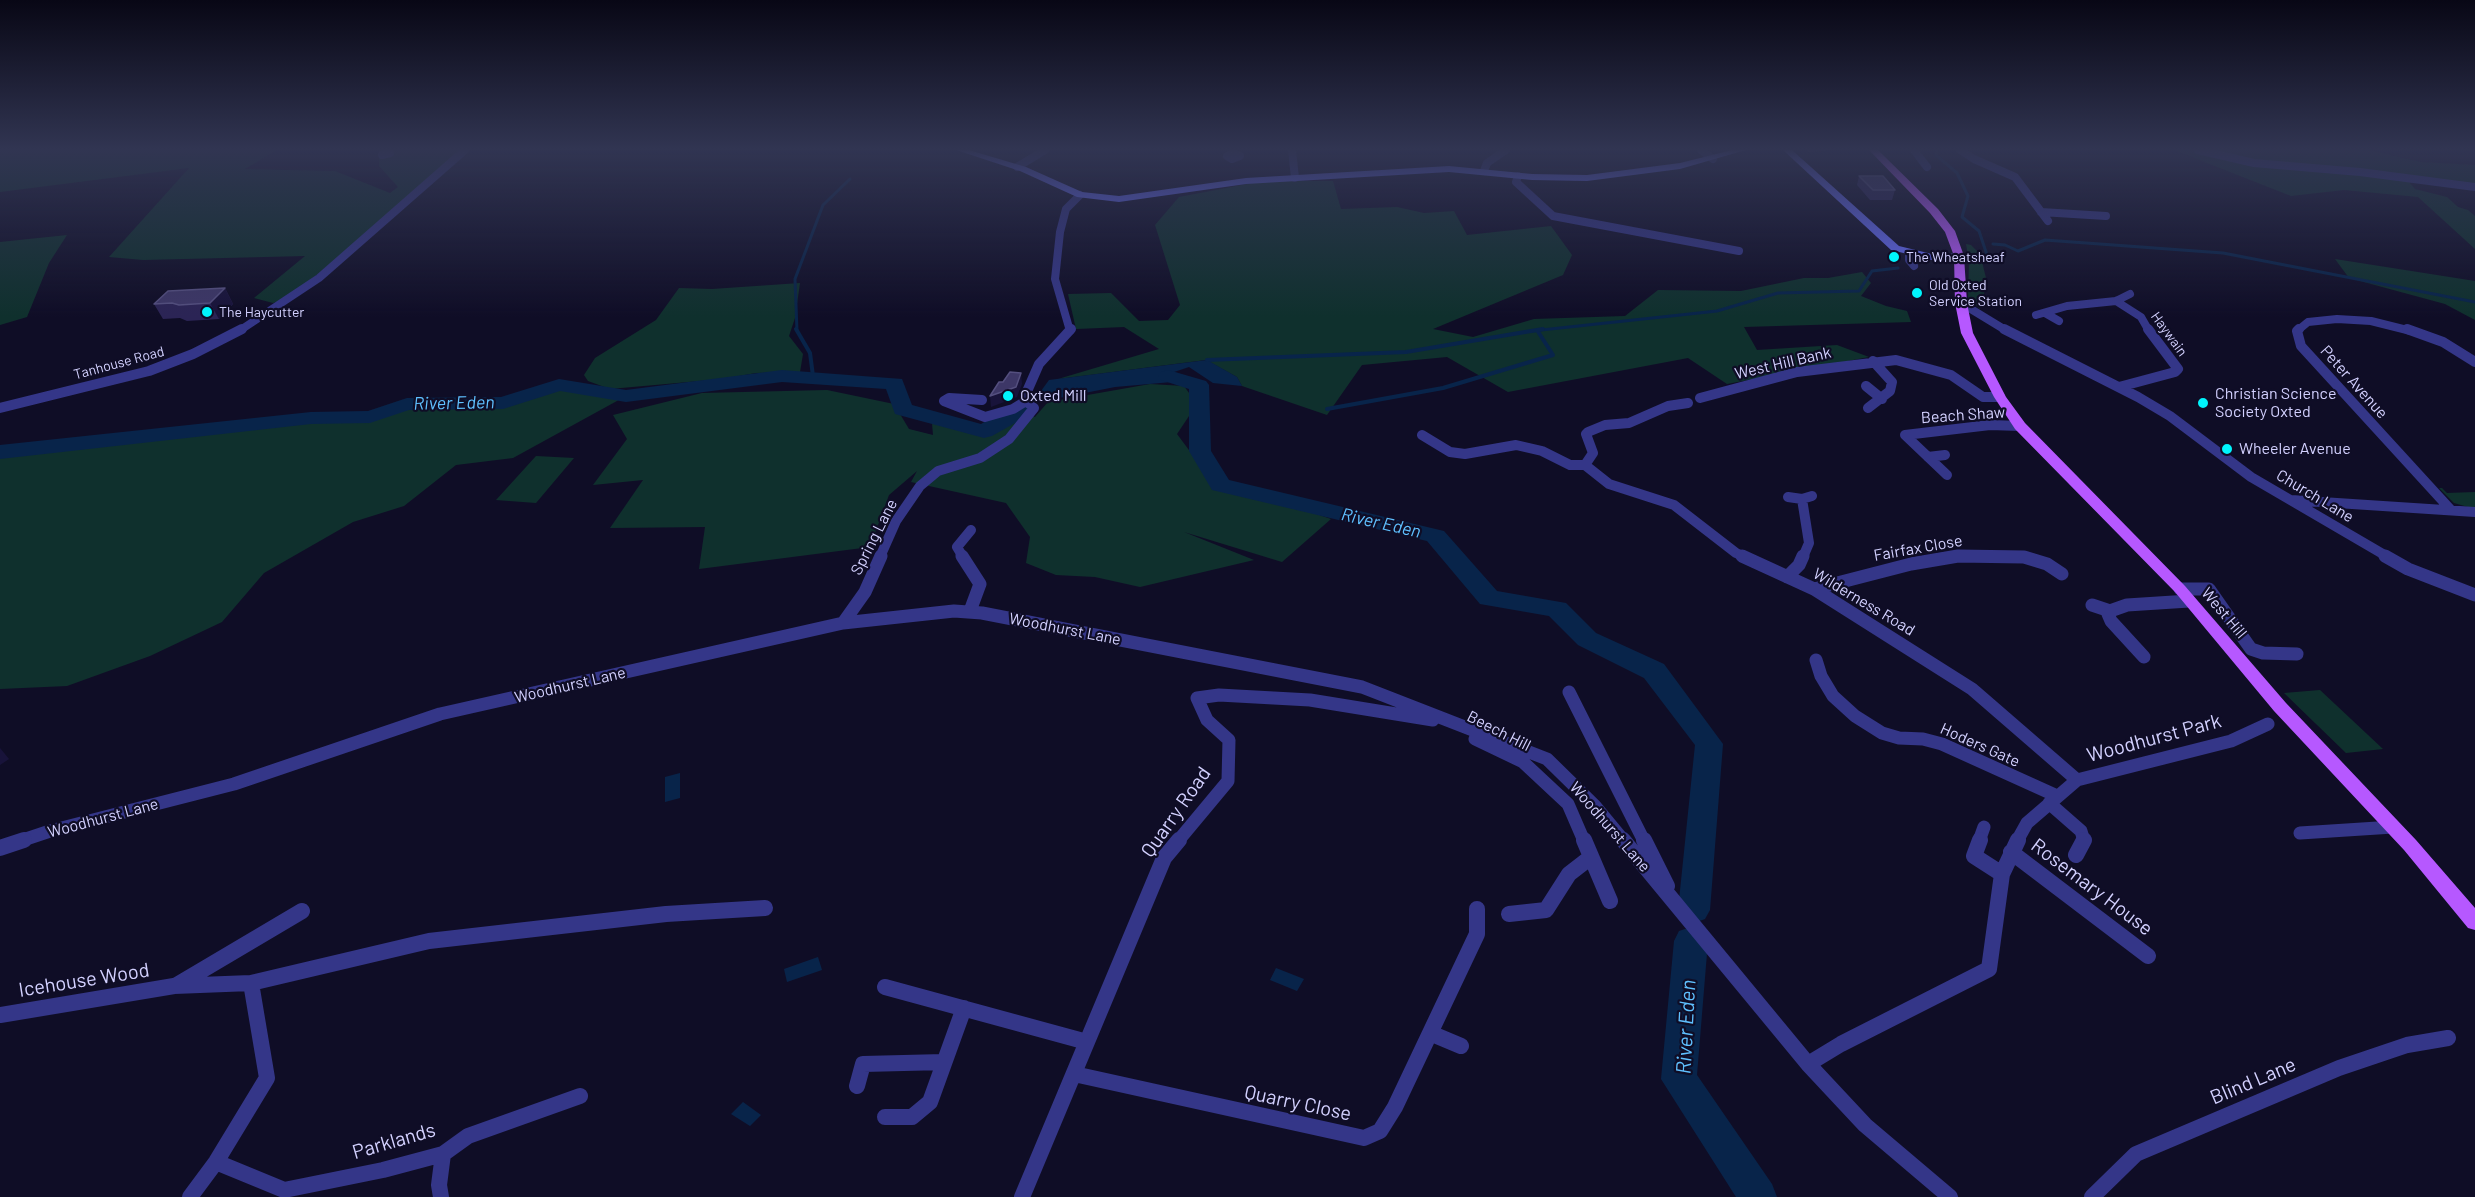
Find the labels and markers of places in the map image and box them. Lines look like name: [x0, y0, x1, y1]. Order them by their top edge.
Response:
place label: The Wheatsheaf: [1906, 249, 2005, 265]
marker: The Wheatsheaf: [1887, 250, 1901, 264]
place label: Old Oxted Service Station: [1929, 277, 2022, 310]
marker: Old Oxted Service Station: [1910, 286, 1924, 300]
place label: The Haycutter: [219, 304, 304, 320]
marker: The Haycutter: [200, 305, 214, 319]
place label: Christian Science Society Oxted: [2215, 384, 2336, 422]
place label: Oxted Mill: [1020, 386, 1087, 406]
marker: Oxted Mill: [1001, 389, 1015, 403]
marker: Christian Science Society Oxted: [2196, 396, 2210, 410]
place label: Wheeler Avenue: [2239, 439, 2351, 459]
marker: Wheeler Avenue: [2220, 442, 2234, 456]

